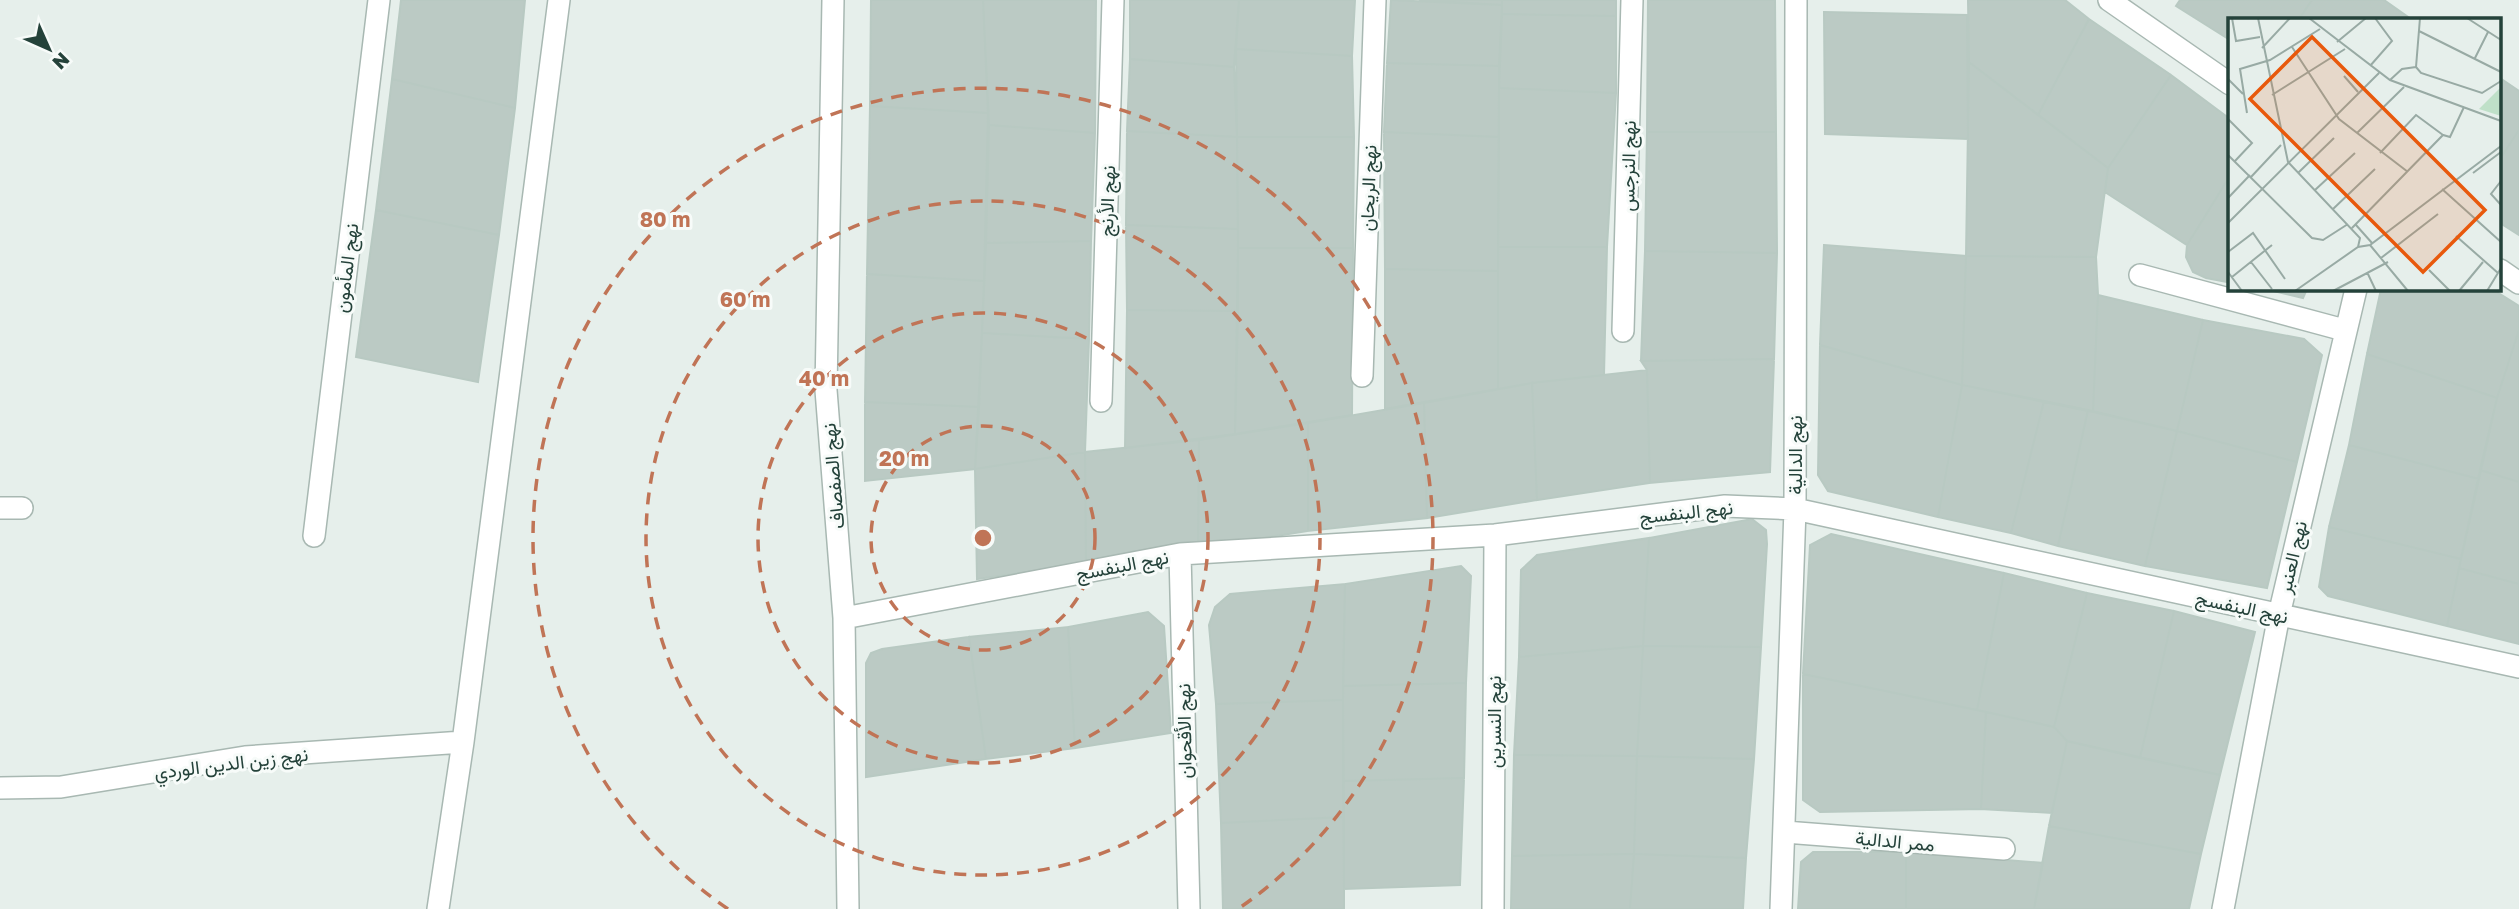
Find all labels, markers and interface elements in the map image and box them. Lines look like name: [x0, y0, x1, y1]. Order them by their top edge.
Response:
north arrow: [14, 14, 84, 84]
inset map: [2228, 18, 2502, 290]
text: N: [48, 48, 75, 75]
street label: نهج النرجس: [1615, 120, 1643, 212]
street label: نهج الريحان: [1354, 144, 1384, 232]
street label: نهج الأرنج: [1094, 165, 1122, 237]
text: 80 m: [640, 206, 690, 232]
street label: نهج المأمون: [329, 222, 365, 314]
text: 60 m: [720, 286, 770, 312]
text: 40 m: [799, 365, 849, 391]
street label: نهج الدالية: [1783, 415, 1809, 495]
street label: نهج الصفصاف: [816, 422, 852, 530]
text: 20 m: [879, 445, 929, 471]
street label: نهج البنفسج: [1638, 495, 1734, 531]
street label: نهج العنبر: [2272, 518, 2314, 597]
centre of rings: [971, 526, 995, 550]
street label: نهج البنفسج: [1074, 544, 1171, 588]
street label: نهج البنفسج: [2193, 585, 2291, 630]
street label: نهج النسرين: [1482, 676, 1508, 768]
street label: نهج الأقحوان: [1171, 683, 1199, 779]
street label: نهج زين الدين الوردي: [153, 742, 310, 788]
street label: ممر الدالية: [1854, 826, 1936, 856]

